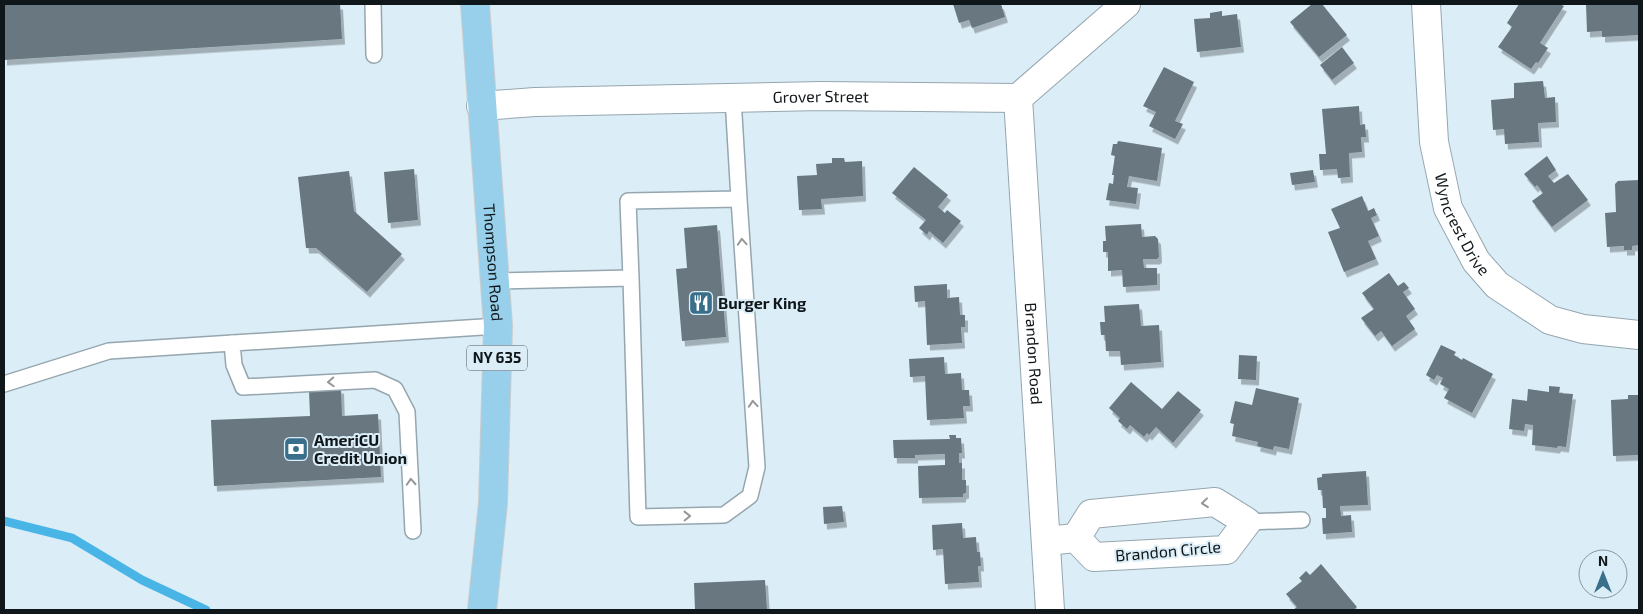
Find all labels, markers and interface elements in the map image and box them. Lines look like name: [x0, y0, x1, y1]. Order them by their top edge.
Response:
street label: Grover Street: [772, 86, 869, 106]
street label: Wyncrest Drive: [1432, 171, 1494, 279]
street label: Thompson Road: [480, 203, 508, 322]
one-way arrow: [737, 238, 748, 246]
restaurant icon: Burger King: [688, 290, 714, 316]
place label: Burger King: [718, 293, 807, 312]
street label: Brandon Road: [1022, 302, 1047, 405]
road number: NY 635: [467, 346, 527, 370]
one-way arrow: [326, 377, 334, 388]
one-way arrow: [747, 400, 758, 408]
place label: AmeriCU Credit Union: [314, 430, 407, 467]
bank icon: AmeriCU Credit Union: [283, 436, 309, 462]
one-way arrow: [405, 478, 416, 486]
one-way arrow: [1200, 497, 1208, 508]
one-way arrow: [683, 511, 691, 522]
street label: Brandon Circle: [1114, 536, 1222, 565]
north arrow: [1578, 549, 1628, 599]
text: N: [1598, 552, 1608, 569]

